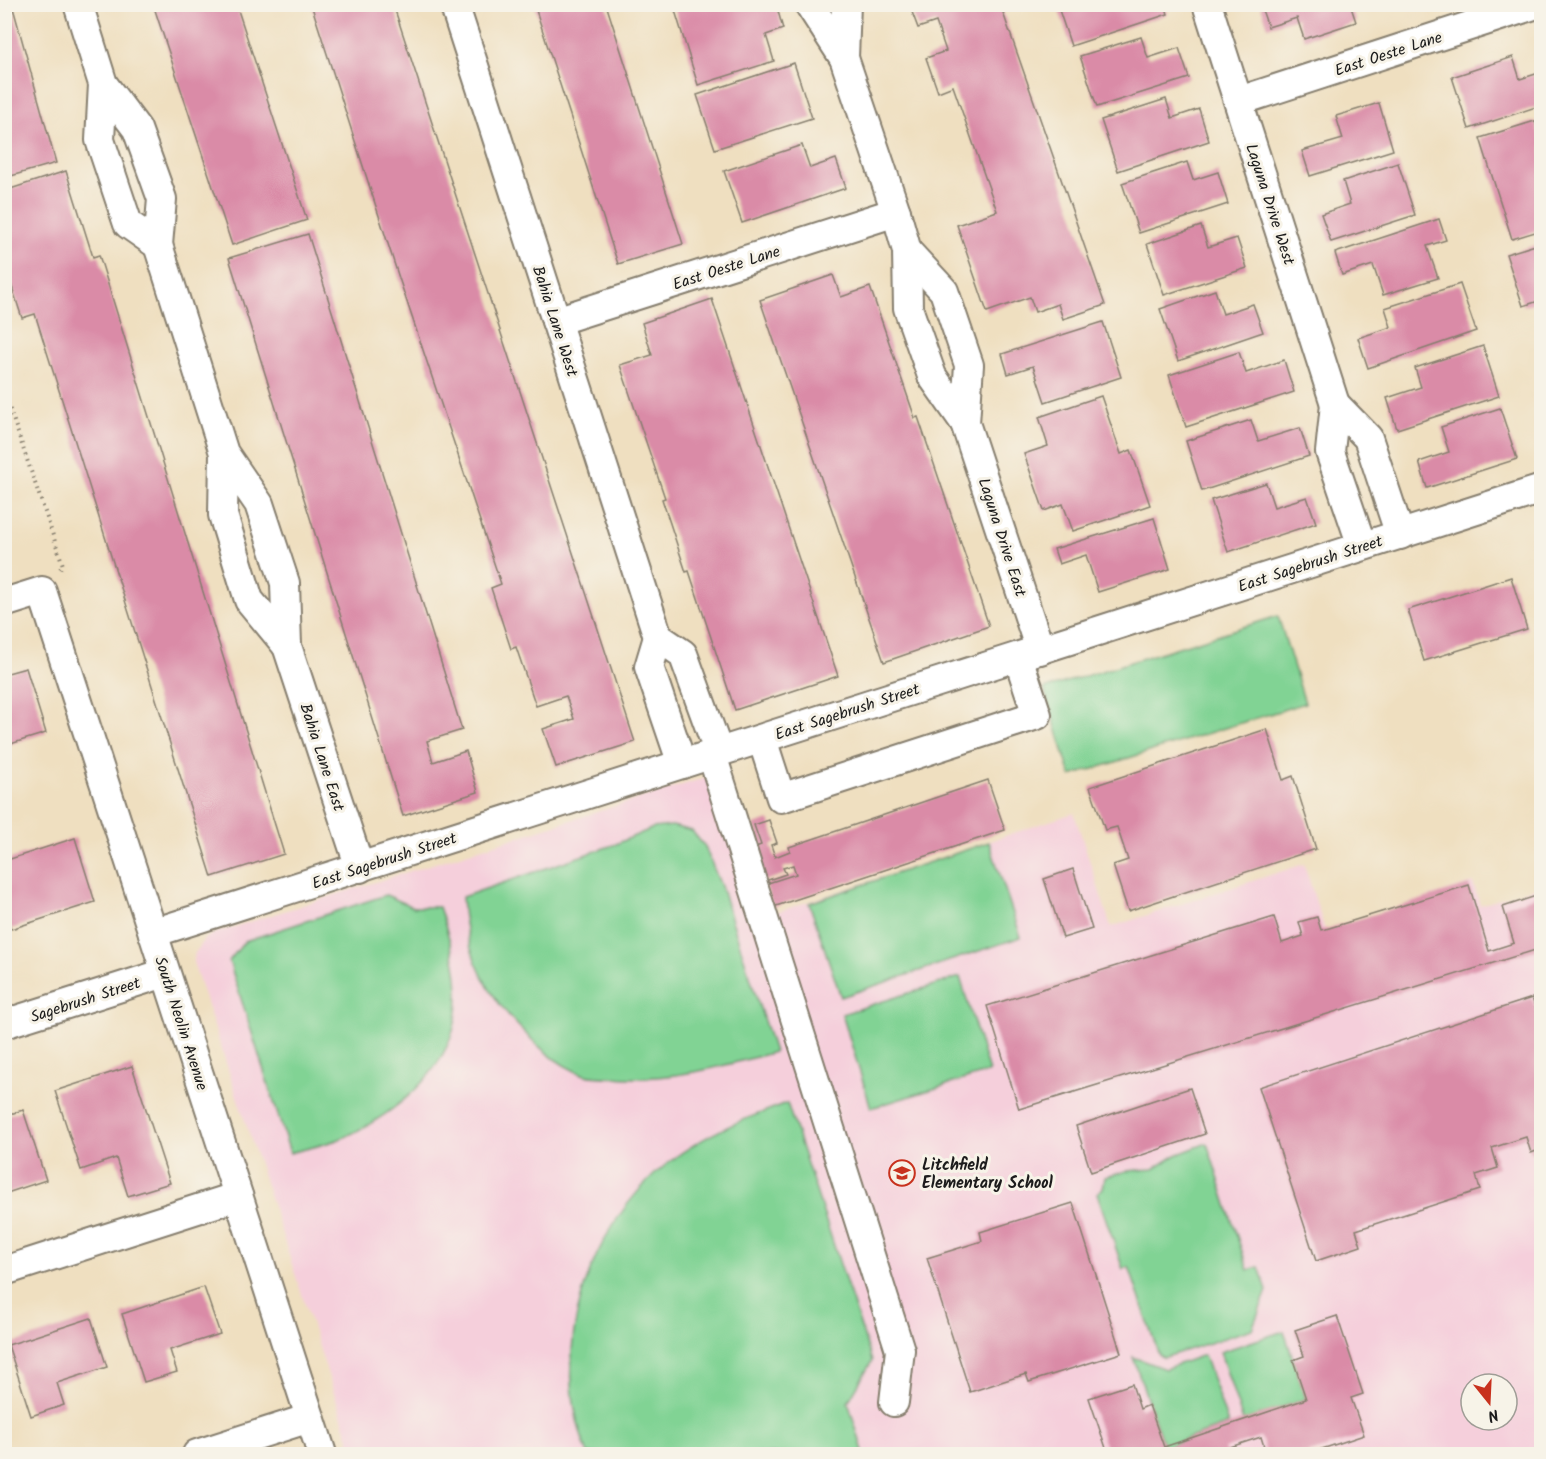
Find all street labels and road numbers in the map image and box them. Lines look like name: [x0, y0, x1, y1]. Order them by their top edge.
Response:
street label: East Oeste Lane: [1331, 25, 1446, 84]
street label: Laguna Drive West: [1238, 140, 1301, 269]
street label: East Oeste Lane: [669, 239, 784, 298]
street label: Bahia Lane West: [525, 263, 584, 381]
street label: Laguna Drive East: [971, 475, 1033, 601]
street label: East Sagebrush Street: [1235, 529, 1387, 600]
street label: East Sagebrush Street: [772, 677, 924, 748]
street label: Bahia Lane East: [292, 700, 351, 815]
street label: East Sagebrush Street: [309, 826, 461, 897]
street label: South Neolin Avenue: [147, 953, 214, 1094]
street label: Sagebrush Street: [27, 971, 145, 1030]

